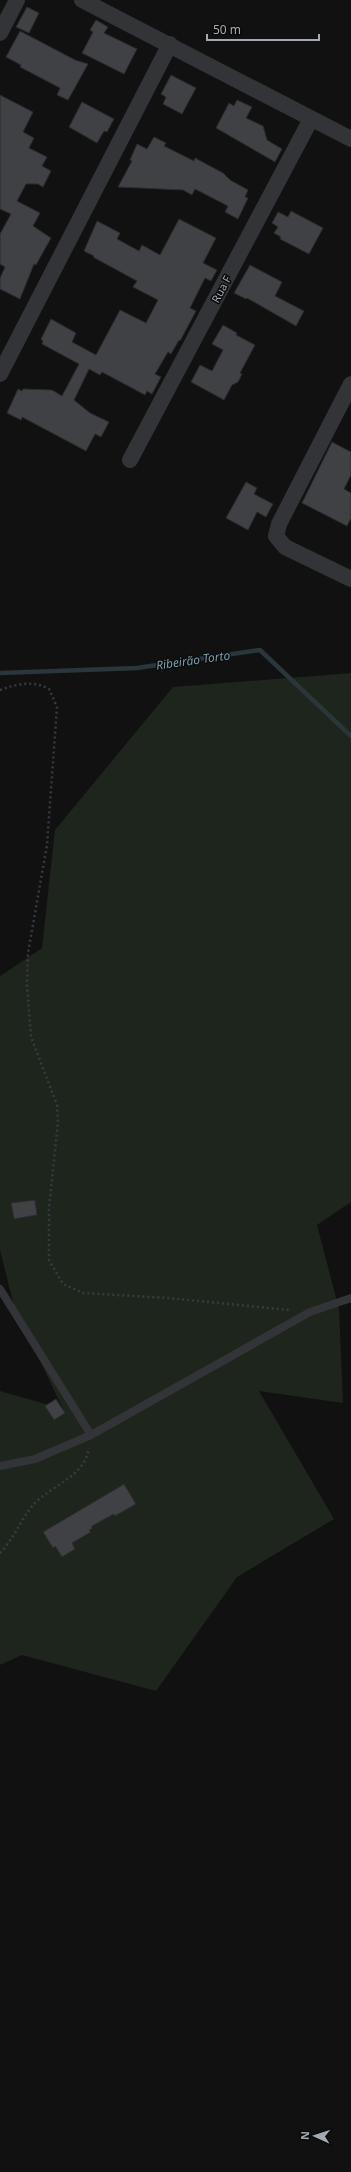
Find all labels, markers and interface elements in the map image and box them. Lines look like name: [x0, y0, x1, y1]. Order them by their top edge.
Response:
scale bar: [207, 16, 319, 42]
text: 50 m: [213, 21, 241, 38]
street label: Rua F: [208, 273, 234, 305]
water label: Ribeirão Torto: [155, 646, 231, 674]
north arrow: [295, 2116, 335, 2156]
text: N: [297, 2131, 312, 2140]

